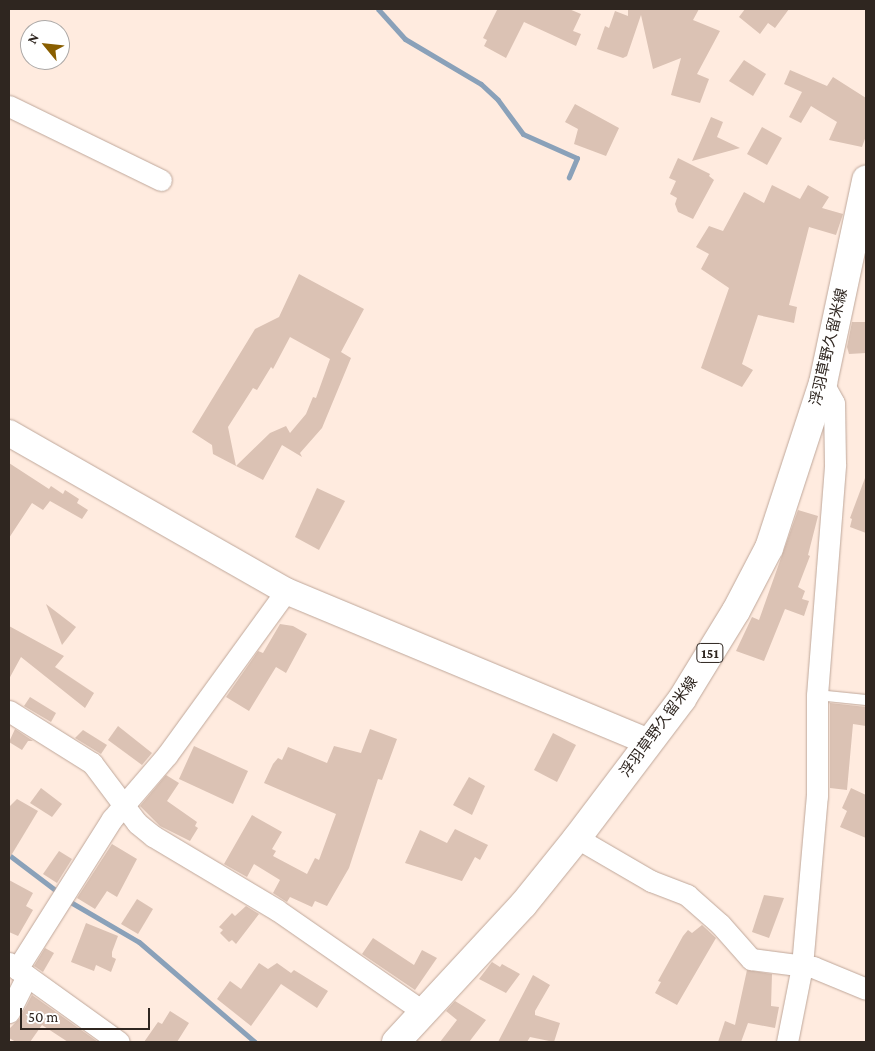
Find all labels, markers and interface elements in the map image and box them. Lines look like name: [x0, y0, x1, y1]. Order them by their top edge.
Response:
north arrow: [20, 20, 70, 70]
text: N: [23, 30, 42, 46]
street label: 浮羽草野久留米線: [807, 287, 851, 407]
road number: 151: [696, 641, 724, 664]
street label: 浮羽草野久留米線: [616, 673, 702, 781]
scale bar: [22, 998, 152, 1030]
text: 50 m: [28, 1009, 58, 1025]

